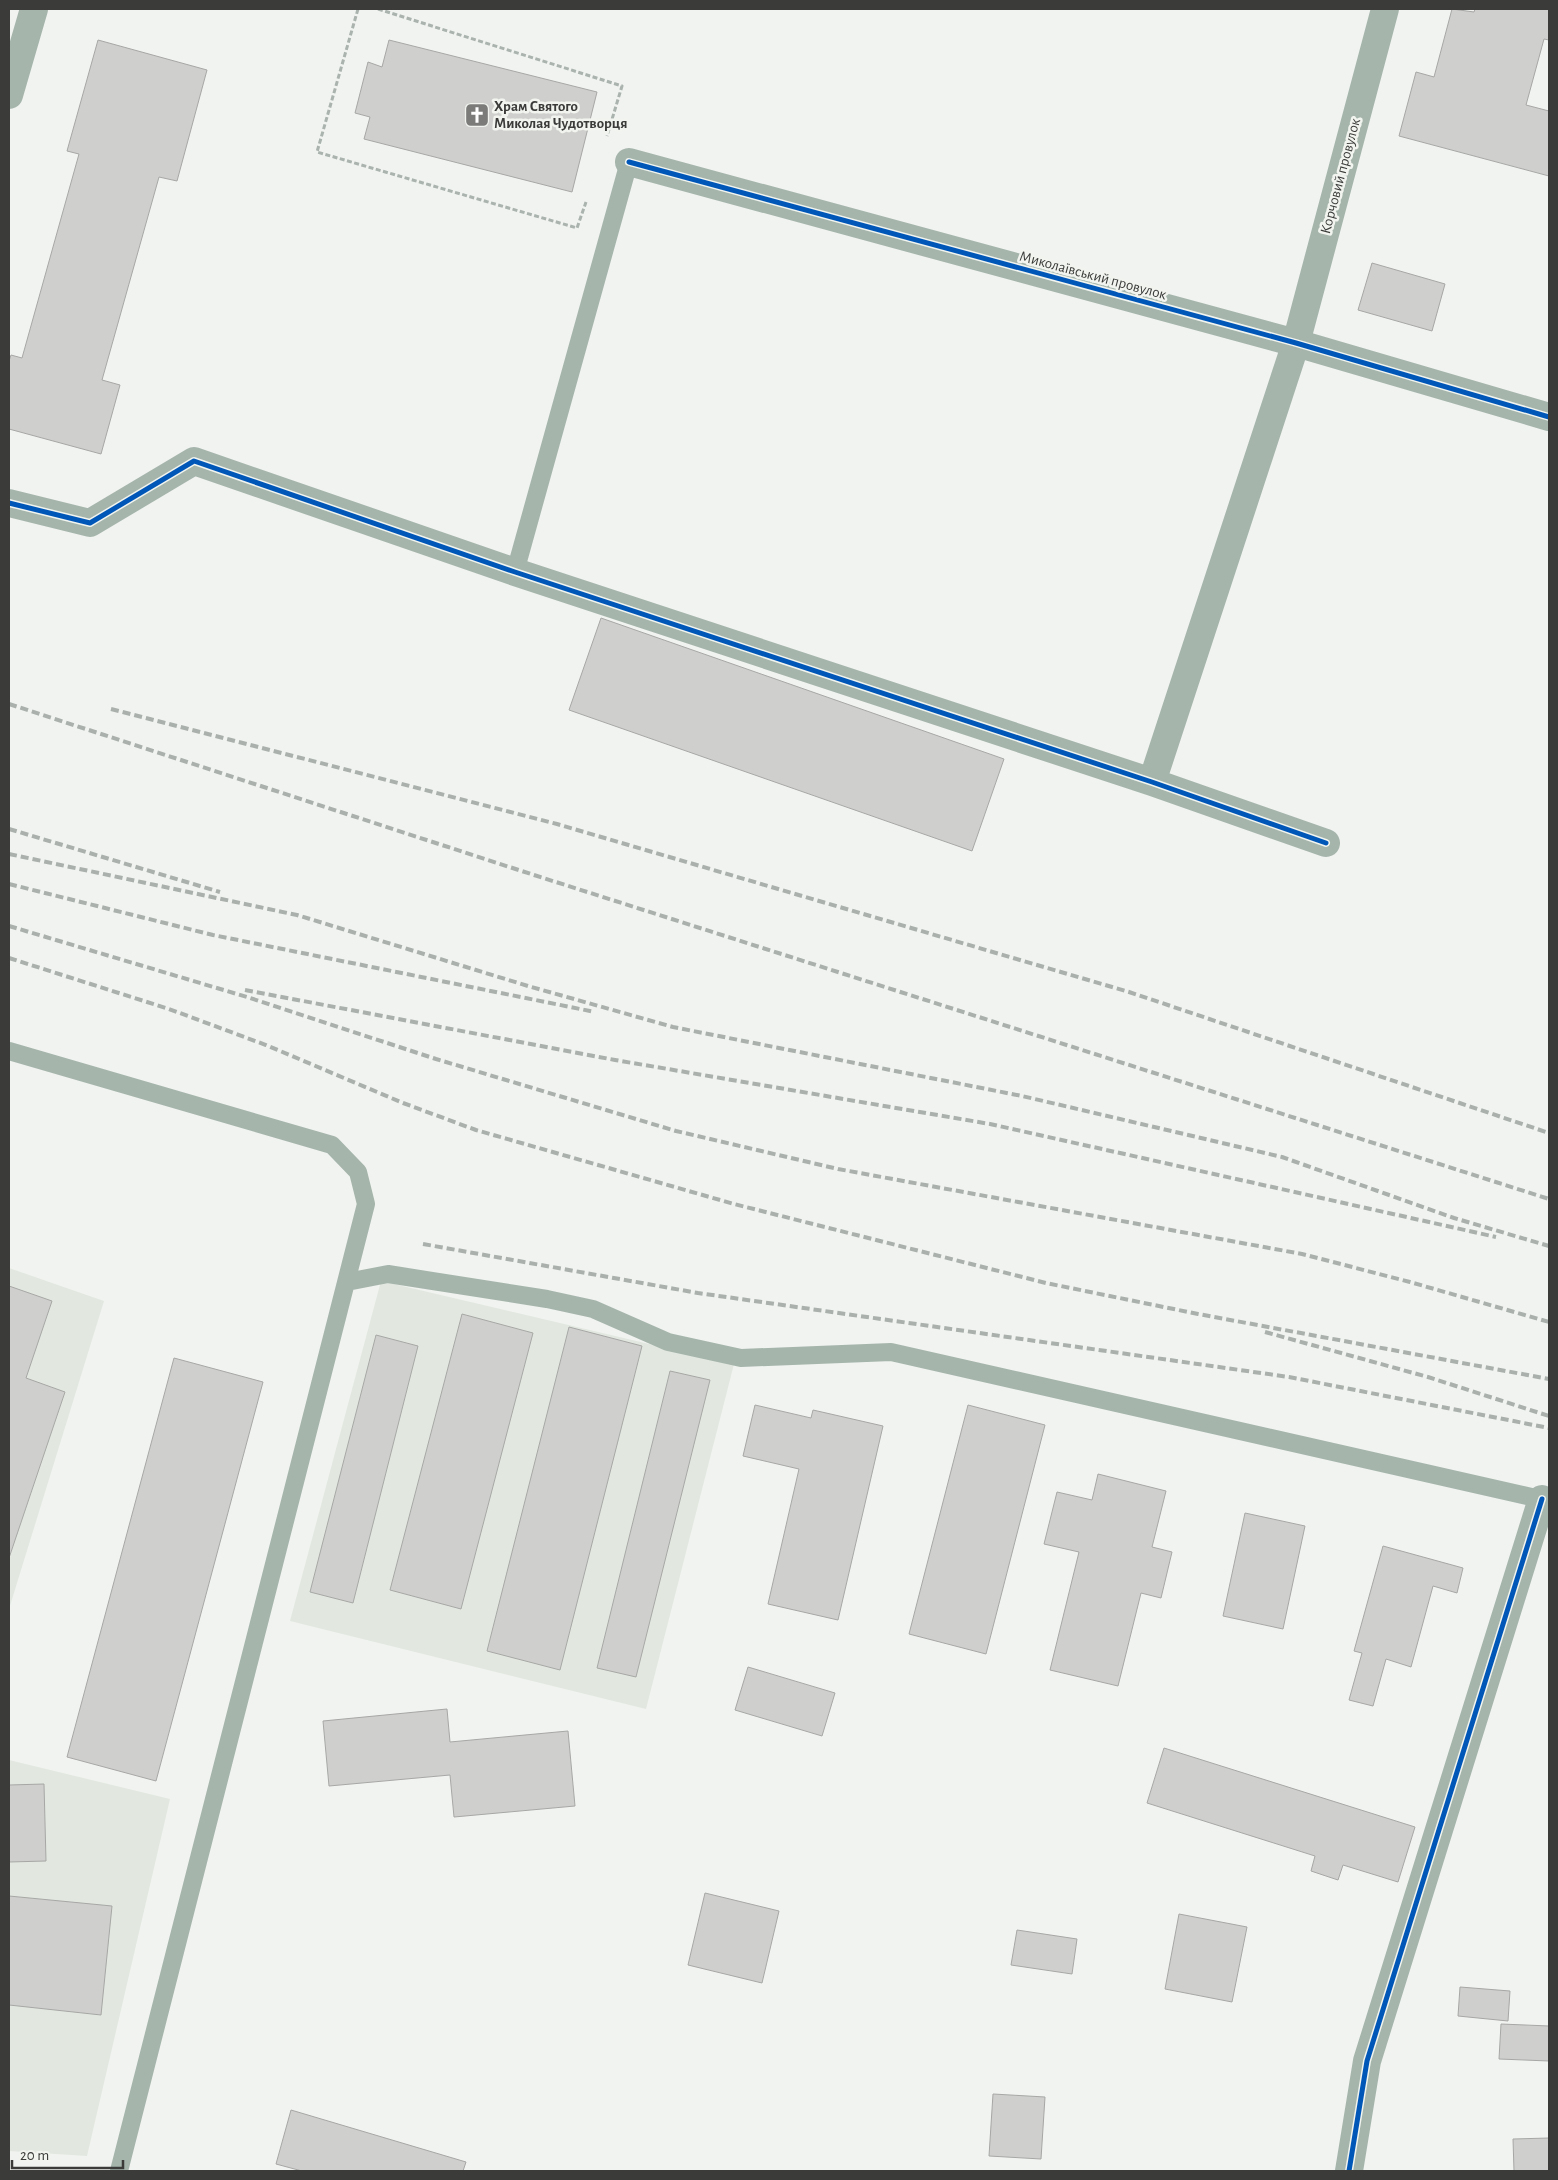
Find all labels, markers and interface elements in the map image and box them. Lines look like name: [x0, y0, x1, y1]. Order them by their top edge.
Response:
place label: Храм Святого Миколая Чудотворця: [494, 99, 627, 131]
church icon: Храм Святого Миколая Чудотворця: [464, 102, 490, 128]
street label: Корчовий провулок: [1318, 117, 1363, 236]
street label: Миколаївський провулок: [1018, 249, 1168, 302]
scale bar: [12, 2138, 124, 2170]
text: 20 m: [20, 2148, 49, 2163]

